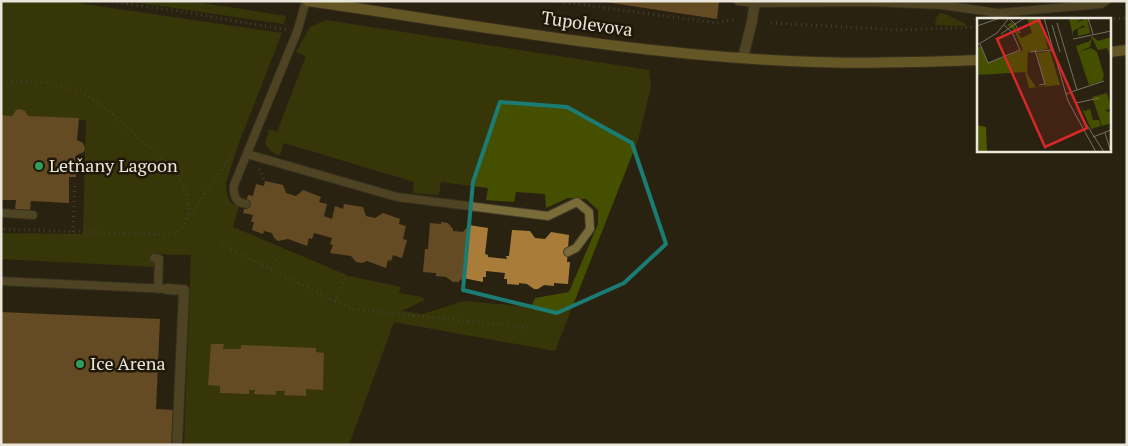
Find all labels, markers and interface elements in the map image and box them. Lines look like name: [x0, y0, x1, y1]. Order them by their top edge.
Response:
street label: Tupolevova: [540, 5, 634, 41]
inset map: [977, 18, 1110, 151]
place label: Letňany Lagoon: [49, 153, 178, 177]
marker: Letňany Lagoon: [33, 160, 45, 172]
place label: Ice Arena: [90, 351, 166, 375]
marker: Ice Arena: [74, 358, 86, 370]

